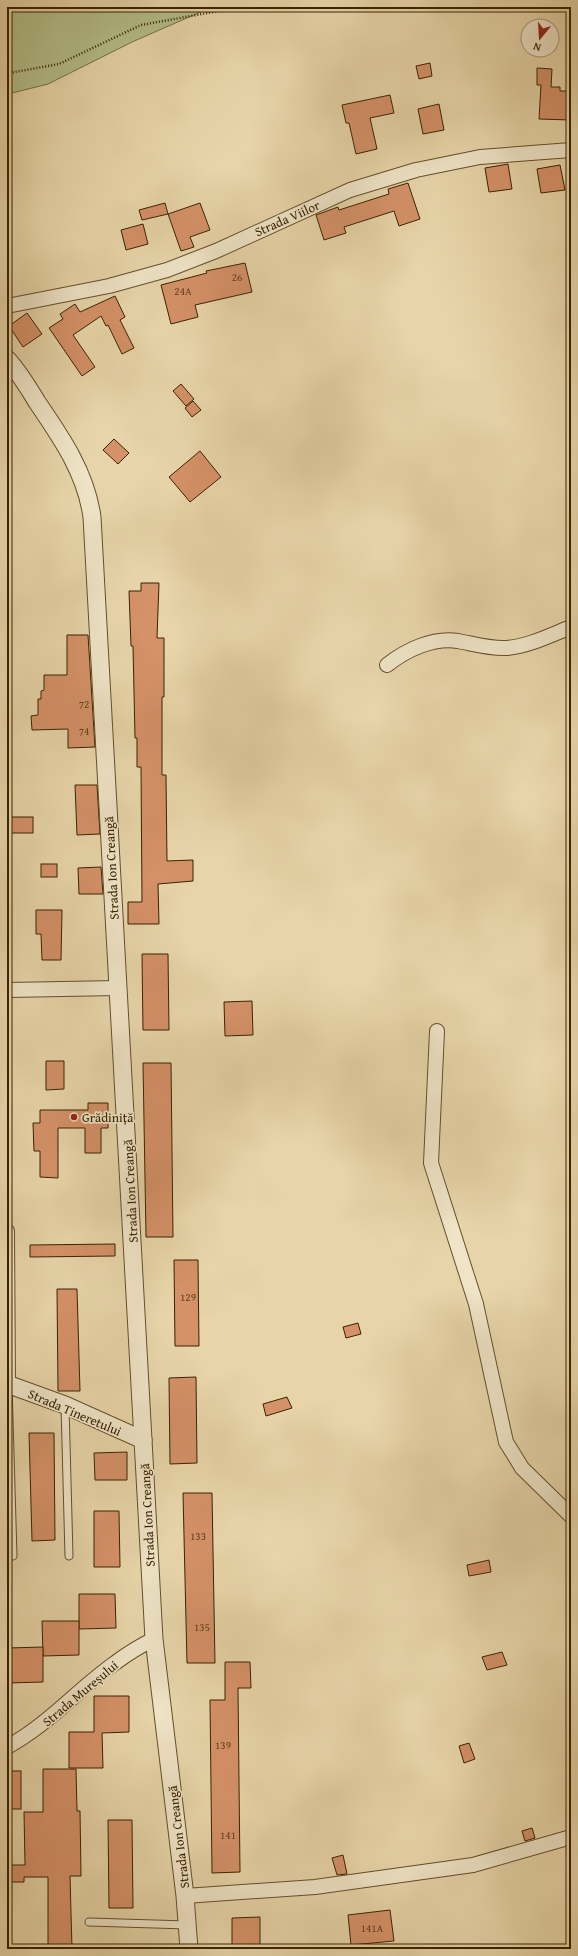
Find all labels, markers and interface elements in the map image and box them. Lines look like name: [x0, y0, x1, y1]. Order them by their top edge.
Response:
north arrow: [520, 18, 560, 58]
text: N: [530, 39, 543, 56]
street label: Strada Viilor: [251, 195, 323, 241]
house number: 26: [232, 269, 242, 285]
house number: 24A: [174, 283, 192, 299]
house number: 72: [79, 696, 89, 712]
house number: 74: [79, 723, 89, 739]
street label: Strada Ion Creangă: [99, 815, 124, 920]
place label: Grădiniță: [82, 1108, 134, 1127]
marker: Grădiniță: [69, 1112, 79, 1122]
street label: Strada Ion Creangă: [118, 1138, 143, 1243]
house number: 129: [180, 1289, 196, 1305]
street label: Strada Tineretului: [25, 1384, 125, 1441]
street label: Strada Ion Creangă: [135, 1462, 160, 1567]
house number: 133: [190, 1528, 206, 1544]
house number: 135: [194, 1619, 210, 1635]
street label: Strada Mureșului: [38, 1656, 123, 1731]
house number: 139: [215, 1737, 231, 1753]
street label: Strada Ion Creangă: [163, 1784, 194, 1889]
house number: 141: [220, 1827, 236, 1843]
house number: 141A: [361, 1920, 384, 1936]

